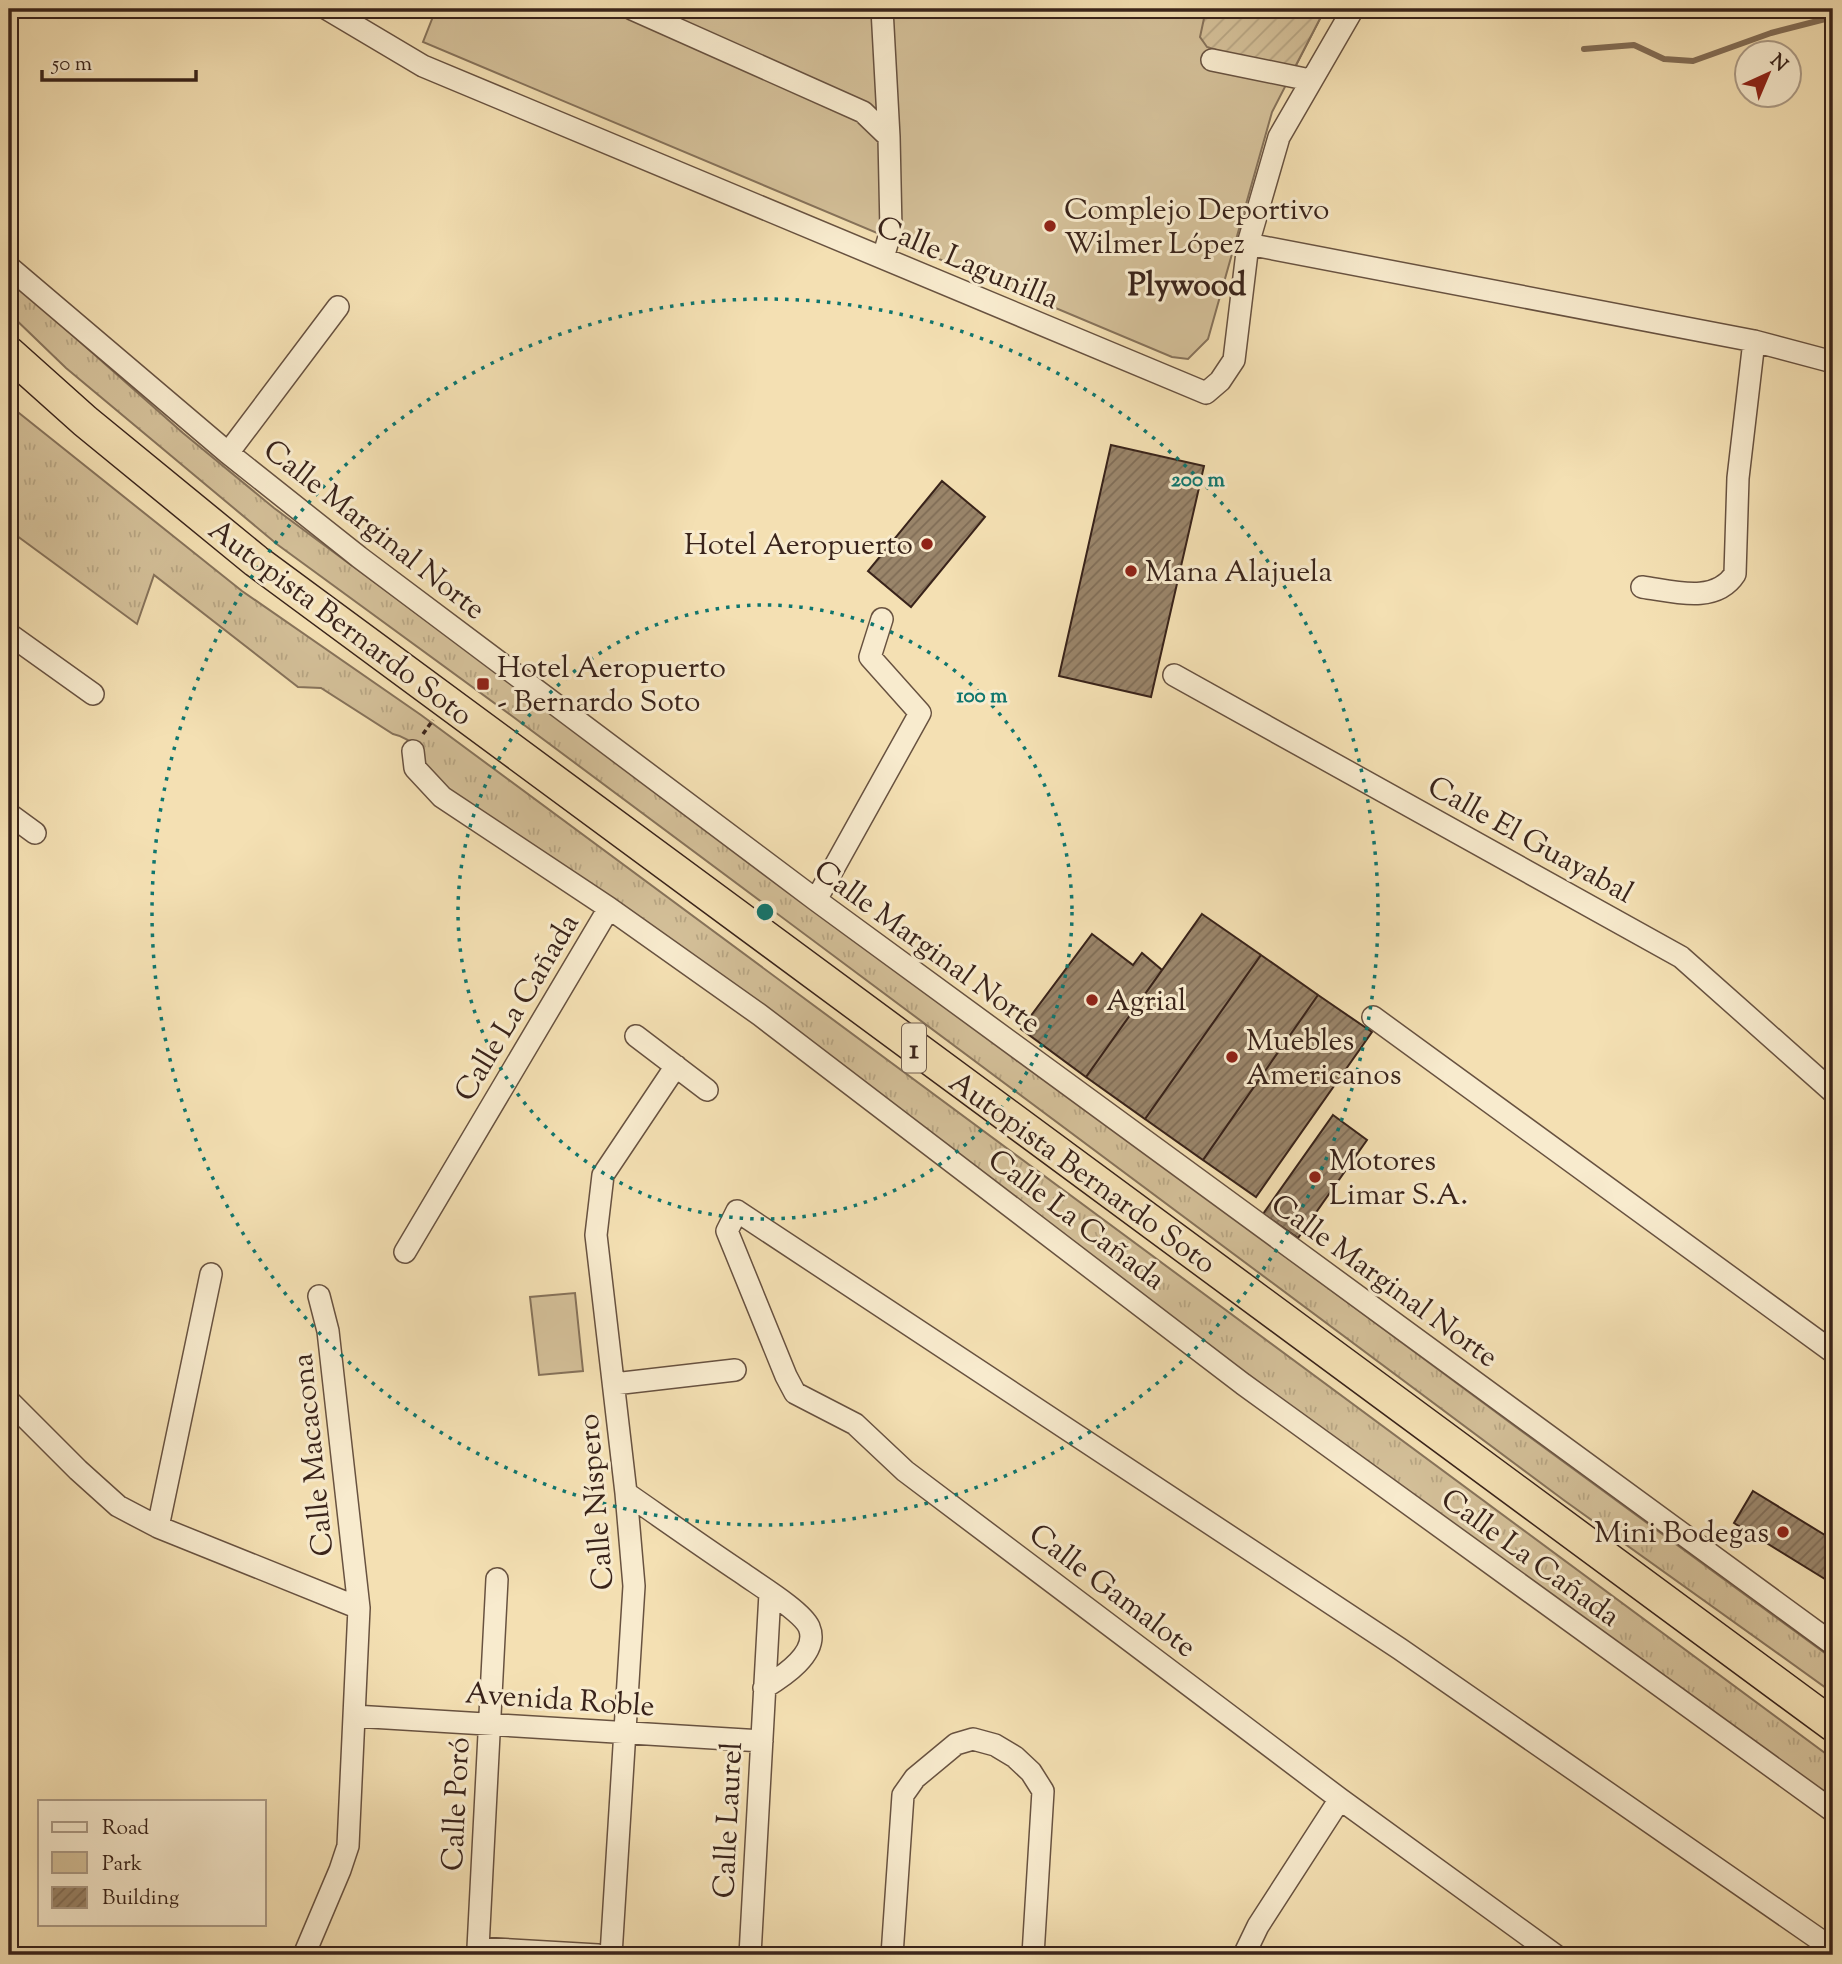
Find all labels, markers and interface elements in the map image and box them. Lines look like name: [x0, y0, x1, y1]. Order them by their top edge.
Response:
scale bar: [42, 38, 196, 82]
north arrow: [1734, 38, 1804, 108]
text: N: [1763, 49, 1793, 79]
text: 50 m: [51, 50, 92, 80]
place label: Complejo Deportivo Wilmer López: [1064, 190, 1329, 267]
street label: Calle Lagunilla: [869, 206, 1065, 322]
marker: Complejo Deportivo Wilmer López: [1042, 218, 1058, 234]
district label: Plywood: [1128, 264, 1246, 310]
street label: Calle Marginal Norte: [253, 430, 494, 631]
text: 200 m: [1171, 466, 1226, 496]
street label: Autopista Bernardo Soto: [198, 510, 481, 738]
place label: Hotel Aeropuerto: [684, 525, 913, 568]
marker: Hotel Aeropuerto: [919, 536, 935, 552]
place label: Mana Alajuela: [1145, 552, 1332, 595]
marker: Mana Alajuela: [1123, 563, 1139, 579]
place label: Hotel Aeropuerto - Bernardo Soto: [497, 648, 726, 725]
marker: Hotel Aeropuerto - Bernardo Soto: [475, 676, 491, 692]
text: 100 m: [957, 682, 1008, 712]
street label: Calle El Guayabal: [1419, 767, 1641, 916]
street label: Calle Marginal Norte: [804, 851, 1049, 1045]
centre of rings: [753, 900, 777, 924]
street label: Calle La Cañada: [445, 906, 591, 1110]
place label: Agrial: [1106, 981, 1186, 1024]
marker: Agrial: [1084, 992, 1100, 1008]
place label: Muebles Americanos: [1246, 1021, 1402, 1098]
road number: 1: [902, 1024, 926, 1072]
marker: Muebles Americanos: [1224, 1049, 1240, 1065]
street label: Autopista Bernardo Soto: [939, 1062, 1224, 1286]
street label: Calle La Cañada: [978, 1140, 1173, 1302]
place label: Motores Limar S.A.: [1329, 1141, 1468, 1218]
marker: Motores Limar S.A.: [1307, 1169, 1323, 1185]
street label: Calle Marginal Norte: [1261, 1185, 1506, 1379]
street label: Calle Macacona: [282, 1351, 347, 1558]
street label: Calle Níspero: [568, 1412, 627, 1592]
street label: Calle La Cañada: [1431, 1479, 1628, 1639]
place label: Mini Bodegas: [1594, 1513, 1769, 1556]
street label: Calle Gamalote: [1019, 1515, 1204, 1669]
marker: Mini Bodegas: [1775, 1524, 1791, 1540]
street label: Avenida Roble: [464, 1673, 656, 1730]
street label: Calle Poró: [433, 1736, 482, 1872]
street label: Calle Laurel: [704, 1741, 755, 1899]
legend: [38, 1800, 266, 1926]
text: Road: [102, 1814, 149, 1844]
text: Park: [102, 1850, 143, 1880]
text: Building: [102, 1884, 179, 1914]

